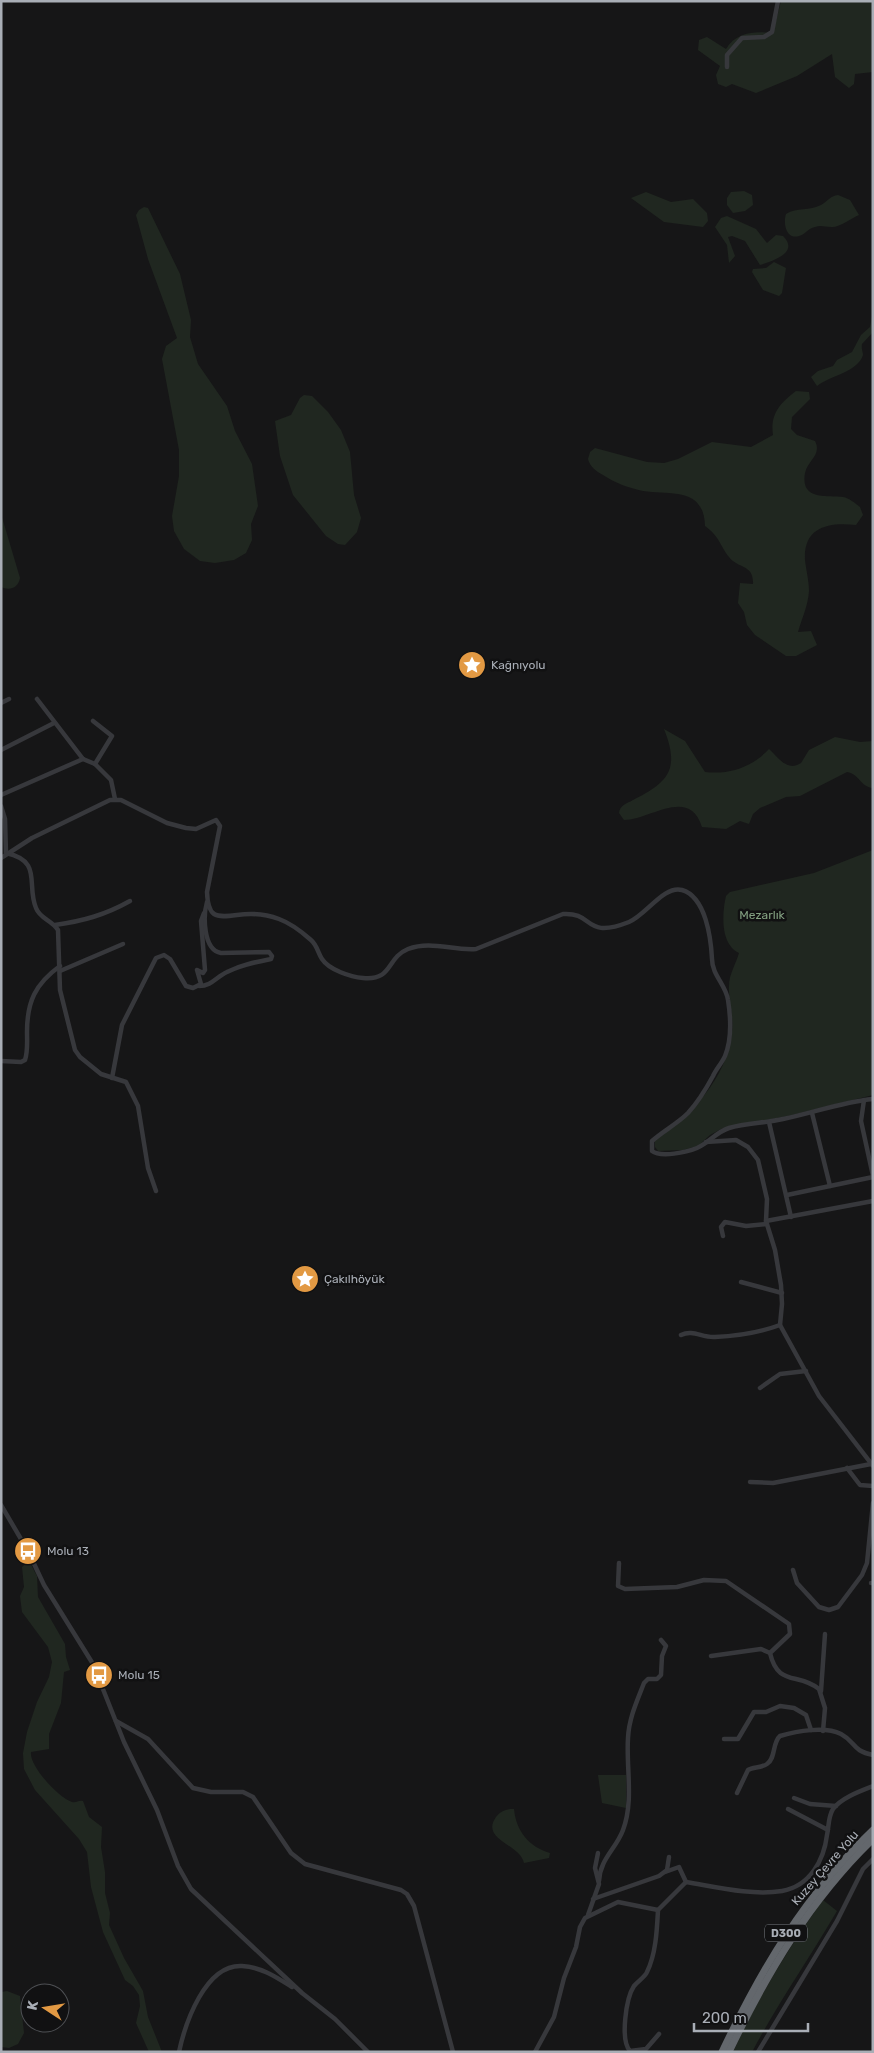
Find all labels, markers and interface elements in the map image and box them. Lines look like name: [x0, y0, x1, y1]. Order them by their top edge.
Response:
place icon: Kağnıyolu: [457, 650, 487, 680]
place label: Kağnıyolu: [491, 658, 546, 672]
park label: Mezarlık: [739, 908, 786, 922]
place icon: Çakılhöyük: [290, 1264, 320, 1294]
place label: Çakılhöyük: [324, 1272, 385, 1286]
bus stop icon: Molu 13: [13, 1536, 43, 1566]
place label: Molu 13: [47, 1544, 89, 1558]
bus stop icon: Molu 15: [84, 1660, 114, 1690]
place label: Molu 15: [118, 1668, 160, 1682]
street label: Kuzey Çevre Yolu: [789, 1828, 861, 1908]
road number: D300: [765, 1925, 807, 1942]
north arrow: [20, 1983, 70, 2033]
text: K: [23, 1998, 42, 2012]
scale bar: [694, 2000, 808, 2032]
text: 200 m: [702, 2009, 747, 2027]

